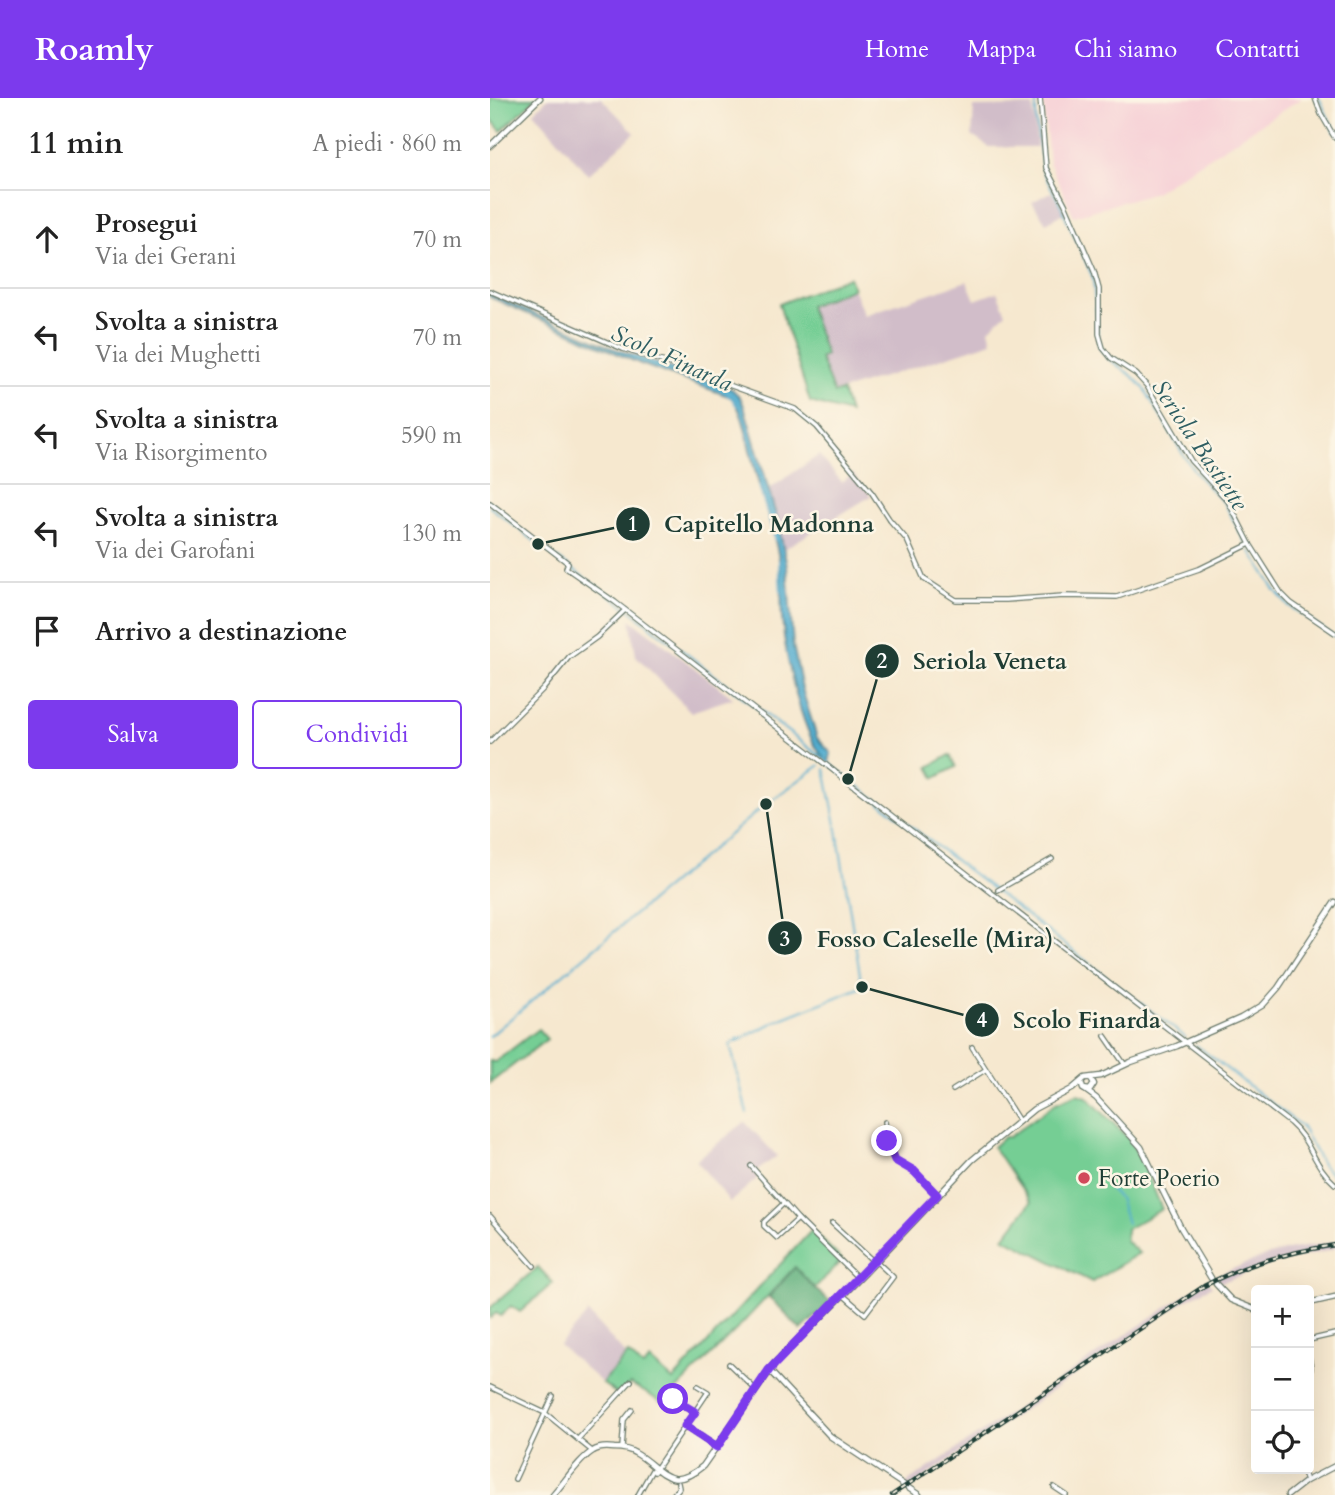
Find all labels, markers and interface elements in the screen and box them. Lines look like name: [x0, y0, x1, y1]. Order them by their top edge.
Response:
text: Roamly: [35, 27, 154, 72]
text: Home: [865, 33, 929, 66]
text: Mappa: [967, 33, 1036, 66]
text: Chi siamo: [1074, 33, 1177, 66]
text: Contatti: [1215, 33, 1300, 66]
text: 11 min: [28, 123, 123, 164]
text: A piedi · 860 m: [312, 128, 462, 159]
text: Prosegui: [95, 206, 198, 241]
icon: ahead: [28, 220, 66, 258]
text: 70 m: [413, 224, 462, 255]
text: Via dei Gerani: [95, 241, 236, 272]
text: Svolta a sinistra: [95, 304, 278, 339]
water label: Scolo Finarda: [606, 317, 738, 400]
icon: left: [28, 318, 66, 356]
text: 70 m: [413, 322, 462, 353]
text: Via dei Mughetti: [95, 339, 261, 370]
water label: Seriola Bastiette: [1143, 373, 1256, 518]
text: Svolta a sinistra: [95, 402, 278, 437]
icon: left: [28, 416, 66, 454]
text: 590 m: [401, 420, 462, 451]
text: Via Risorgimento: [95, 437, 267, 468]
text: Svolta a sinistra: [95, 500, 278, 535]
callout: Capitello Madonna: [615, 501, 888, 546]
text: Capitello Madonna: [664, 508, 874, 541]
text: 1: [628, 510, 638, 539]
icon: left: [28, 514, 66, 552]
text: 130 m: [401, 518, 462, 549]
text: Via dei Garofani: [95, 535, 255, 566]
icon: arrive: [28, 612, 66, 650]
text: Arrivo a destinazione: [95, 614, 347, 649]
callout: Seriola Veneta: [864, 639, 1081, 684]
text: Seriola Veneta: [913, 645, 1067, 678]
text: 2: [877, 647, 888, 676]
button: Salva: [28, 700, 238, 769]
button: Condividi: [252, 700, 462, 769]
callout: Fosso Caleselle (Mira): [768, 916, 1068, 961]
text: Fosso Caleselle (Mira): [817, 923, 1054, 956]
text: 3: [780, 925, 790, 954]
callout: Scolo Finarda: [964, 997, 1175, 1042]
text: Scolo Finarda: [1013, 1004, 1161, 1037]
text: 4: [977, 1006, 988, 1035]
route end: [871, 1125, 902, 1156]
place label: Forte Poerio: [1098, 1163, 1220, 1194]
marker: Forte Poerio: [1076, 1170, 1092, 1186]
map controls: [1251, 1285, 1314, 1474]
button: +: [1251, 1285, 1314, 1348]
button: −: [1251, 1348, 1314, 1411]
route start: [657, 1383, 688, 1414]
button: locate: [1251, 1411, 1314, 1474]

